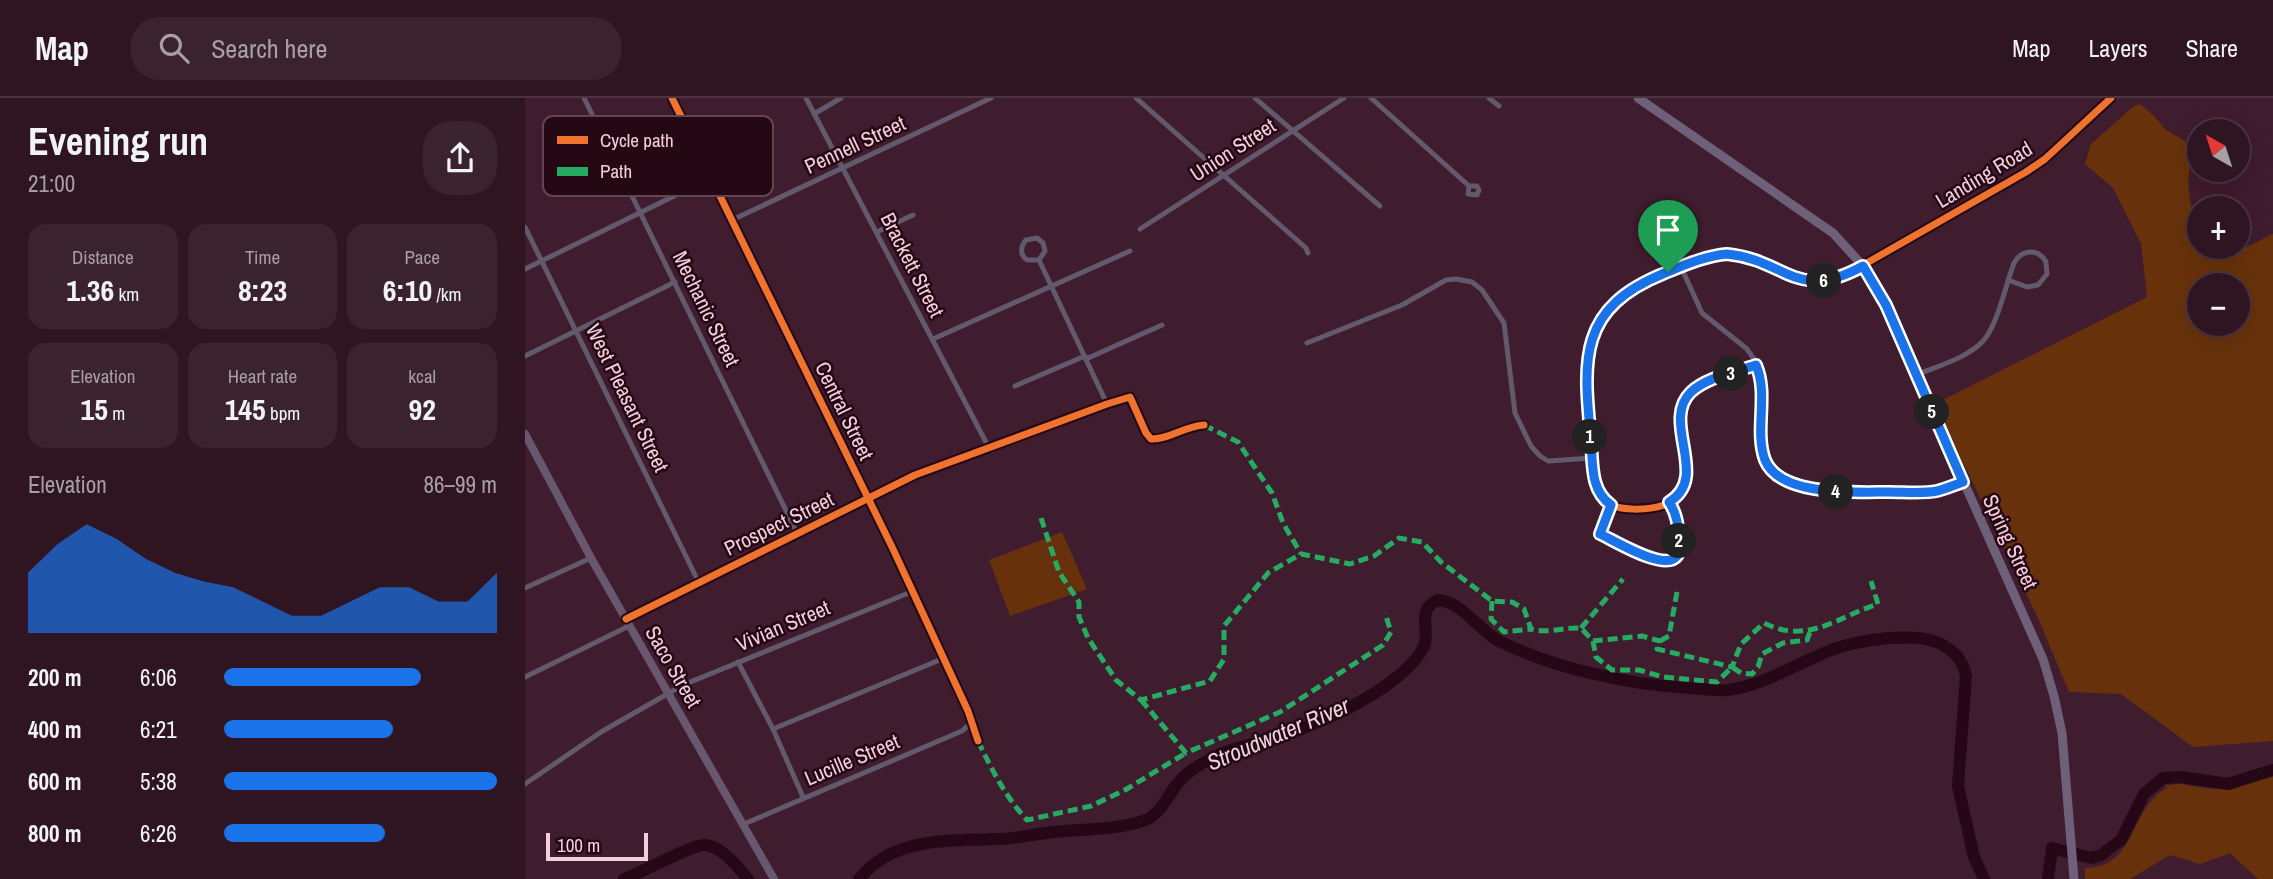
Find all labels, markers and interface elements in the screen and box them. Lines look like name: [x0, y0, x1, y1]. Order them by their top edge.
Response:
search box: [131, 17, 621, 80]
text: Map: [35, 26, 89, 70]
icon: search: [155, 29, 193, 67]
text: Search here: [211, 31, 327, 66]
text: Map: [2012, 32, 2050, 64]
text: Layers: [2088, 32, 2147, 64]
text: Share: [2185, 32, 2238, 64]
street label: Pennell Street: [800, 108, 910, 181]
street label: Union Street: [1184, 111, 1281, 188]
text: Evening run: [28, 116, 208, 167]
legend: [543, 116, 773, 196]
north arrow: [2187, 119, 2251, 182]
map controls: [2187, 119, 2250, 336]
button: share: [423, 121, 497, 195]
text: Cycle path: [600, 127, 674, 153]
street label: Landing Road: [1930, 134, 2038, 215]
text: Path: [600, 158, 632, 184]
text: 21:00: [28, 168, 75, 199]
button: +: [2187, 196, 2250, 259]
pin: [1638, 200, 1698, 272]
street label: Brackett Street: [874, 207, 951, 322]
icon: arrive: [1649, 211, 1687, 249]
text: Distance: [72, 244, 134, 270]
text: Time: [245, 244, 280, 270]
text: Pace: [404, 244, 440, 270]
street label: Mechanic Street: [666, 246, 747, 372]
pin: 6: [1807, 264, 1841, 298]
text: 6: [1819, 267, 1828, 293]
text: 1.36: [66, 270, 114, 310]
text: 8:23: [238, 270, 287, 310]
text: 6:10: [383, 270, 432, 310]
button: −: [2187, 273, 2250, 336]
text: km: [114, 281, 139, 307]
text: /km: [432, 281, 462, 307]
street label: West Pleasant Street: [579, 319, 676, 477]
pin: 3: [1713, 356, 1749, 392]
street label: Central Street: [808, 357, 881, 465]
text: 3: [1726, 360, 1735, 386]
text: Elevation: [70, 363, 135, 389]
text: Heart rate: [228, 363, 297, 389]
text: kcal: [408, 363, 436, 389]
text: 15: [80, 389, 108, 429]
text: 145: [225, 389, 266, 429]
text: 92: [408, 389, 436, 429]
pin: 5: [1915, 394, 1949, 430]
text: 5: [1927, 398, 1936, 424]
text: m: [108, 400, 125, 426]
text: bpm: [266, 400, 300, 426]
pin: 1: [1573, 420, 1607, 454]
text: 1: [1585, 423, 1594, 449]
text: Elevation: [28, 469, 107, 500]
text: 86–99 m: [424, 469, 497, 500]
pin: 4: [1819, 474, 1853, 510]
text: 4: [1831, 478, 1840, 504]
street label: Prospect Street: [719, 484, 839, 563]
street label: Spring Street: [1976, 490, 2045, 594]
pin: 2: [1661, 524, 1697, 558]
text: 2: [1674, 527, 1683, 553]
street label: Vivian Street: [731, 593, 834, 658]
street label: Saco Street: [638, 621, 709, 713]
text: 200 m: [28, 662, 81, 693]
text: 6:06: [140, 662, 177, 693]
water label: Stroudwater River: [1202, 689, 1354, 778]
text: 400 m: [28, 714, 81, 745]
text: 6:21: [140, 714, 177, 745]
street label: Lucille Street: [800, 726, 904, 793]
text: 600 m: [28, 766, 81, 797]
text: 5:38: [140, 766, 177, 797]
text: 800 m: [28, 818, 81, 849]
text: 6:26: [140, 818, 177, 849]
scale bar: [546, 830, 647, 862]
text: 100 m: [557, 832, 600, 858]

